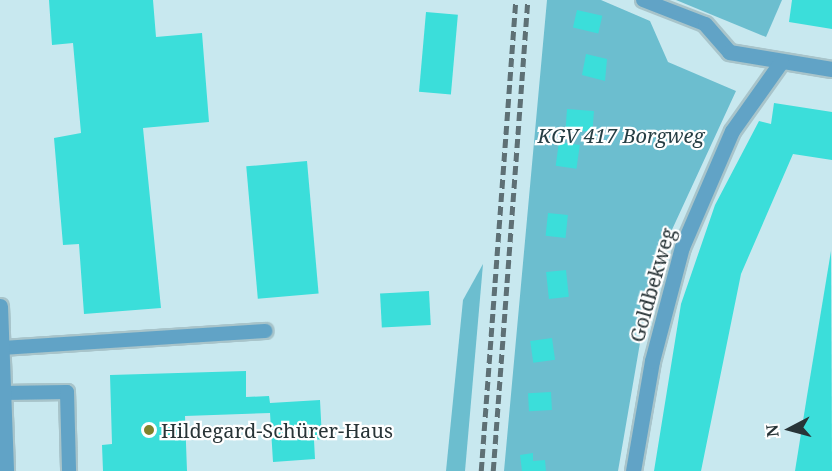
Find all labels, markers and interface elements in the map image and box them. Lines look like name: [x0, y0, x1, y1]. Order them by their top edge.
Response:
park label: KGV 417 Borgweg: [538, 123, 704, 147]
street label: Goldbekweg: [624, 225, 680, 345]
north arrow: [760, 399, 820, 459]
place label: Hildegard-Schürer-Haus: [161, 418, 393, 442]
marker: Hildegard-Schürer-Haus: [142, 423, 156, 437]
text: N: [761, 423, 784, 438]

